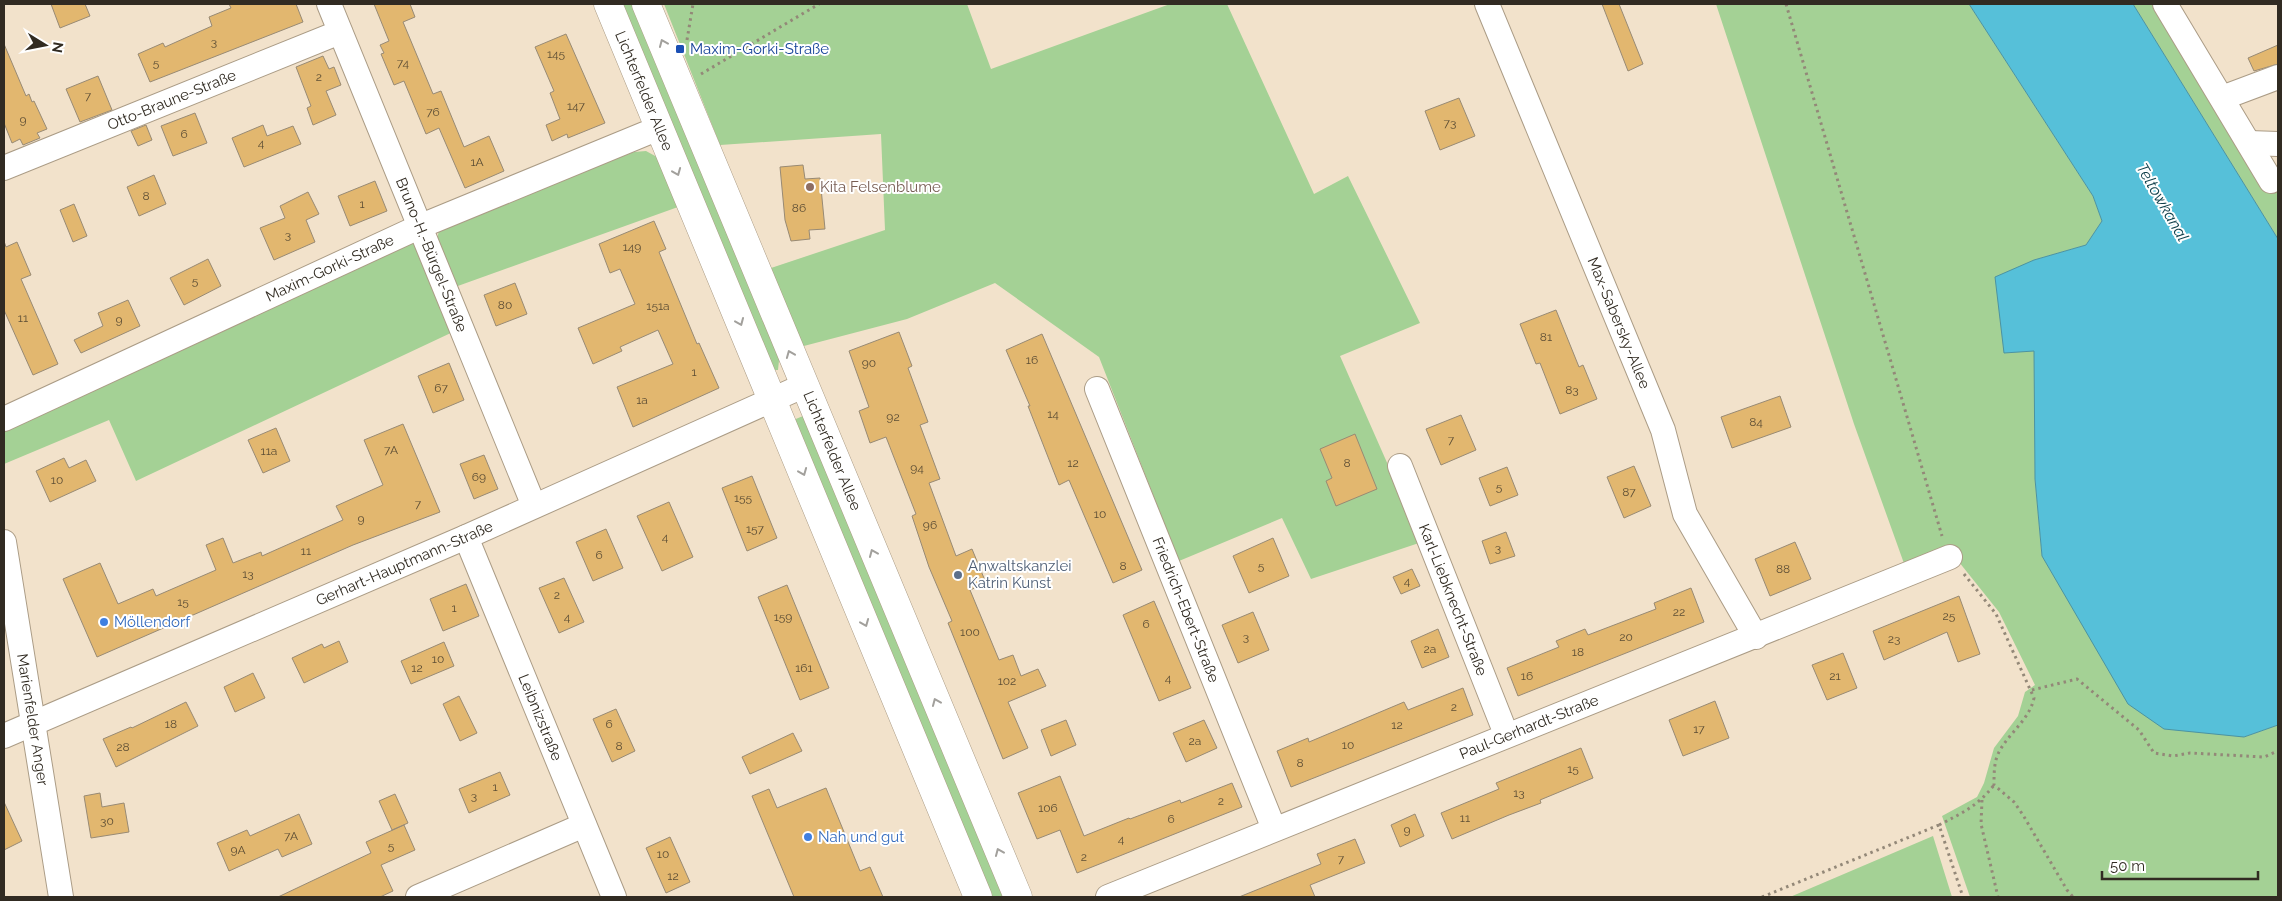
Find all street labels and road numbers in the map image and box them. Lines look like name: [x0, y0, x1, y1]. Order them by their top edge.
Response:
street label: Lichterfelder Allee: [611, 28, 677, 154]
street label: Otto-Braune-Straße: [105, 66, 239, 134]
street label: Bruno-H.-Bürgel-Straße: [392, 175, 471, 335]
street label: Maxim-Gorki-Straße: [263, 231, 397, 306]
street label: Max-Sabersky-Allee: [1584, 254, 1654, 392]
street label: Lichterfelder Allee: [799, 388, 865, 513]
street label: Gerhart-Hauptmann-Straße: [313, 517, 496, 610]
street label: Karl-Liebknecht-Straße: [1415, 521, 1491, 679]
street label: Friedrich-Ebert-Straße: [1149, 534, 1223, 685]
street label: Marienfelder Anger: [13, 652, 52, 788]
street label: Leibnizstraße: [514, 671, 566, 764]
street label: Paul-Gerhardt-Straße: [1457, 691, 1601, 763]

